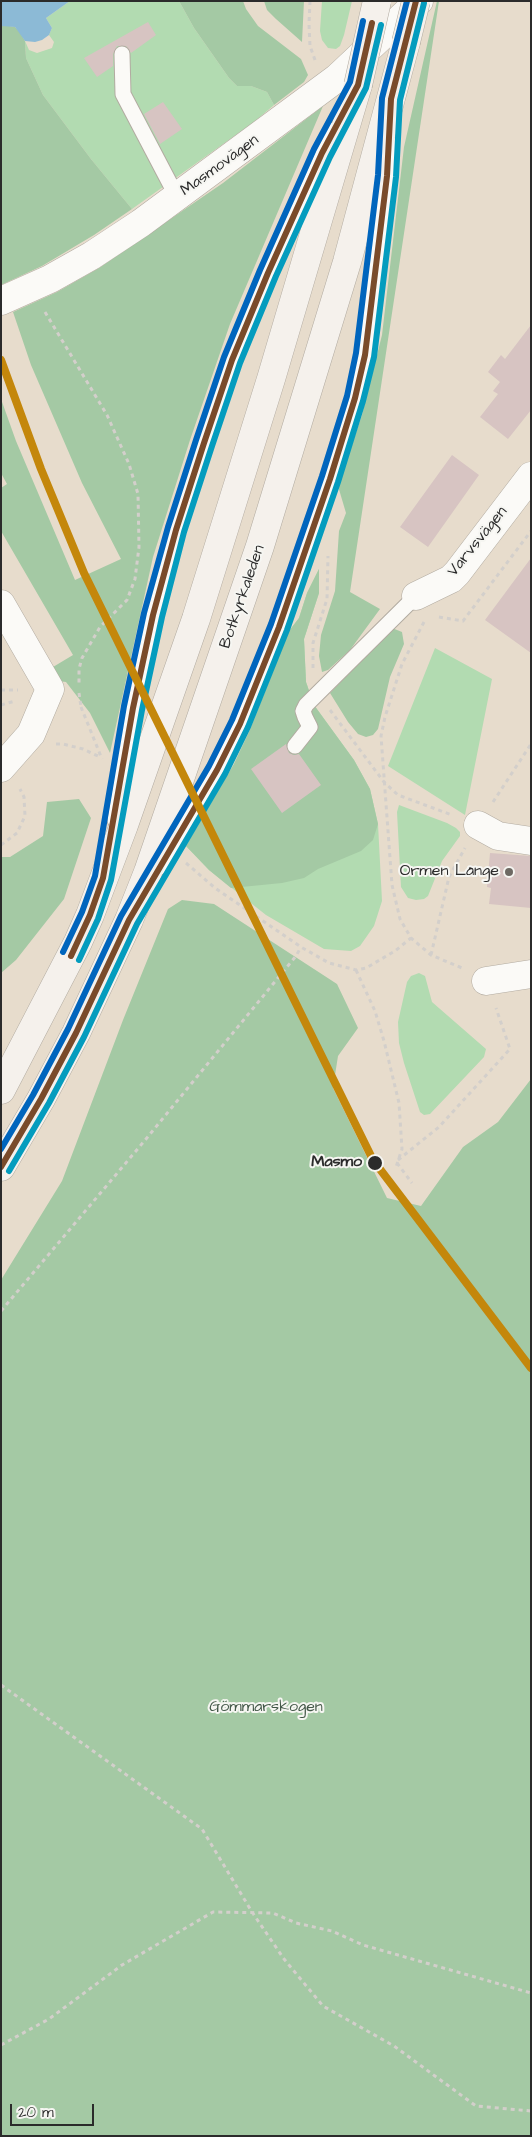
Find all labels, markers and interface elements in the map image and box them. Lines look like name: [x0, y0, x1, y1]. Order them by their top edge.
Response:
street label: Masmovägen: [177, 131, 263, 201]
street label: Varvsvägen: [444, 503, 512, 581]
street label: Botkyrkaleden: [216, 543, 270, 651]
place label: Ormen Långe: [400, 862, 499, 882]
marker: Ormen Långe: [503, 866, 515, 878]
place label: Masmo: [311, 1153, 362, 1173]
marker: Masmo: [366, 1154, 384, 1172]
park label: Gömmarskogen: [209, 1698, 323, 1718]
scale bar: [12, 2094, 96, 2126]
text: 20 m: [18, 2102, 54, 2123]

